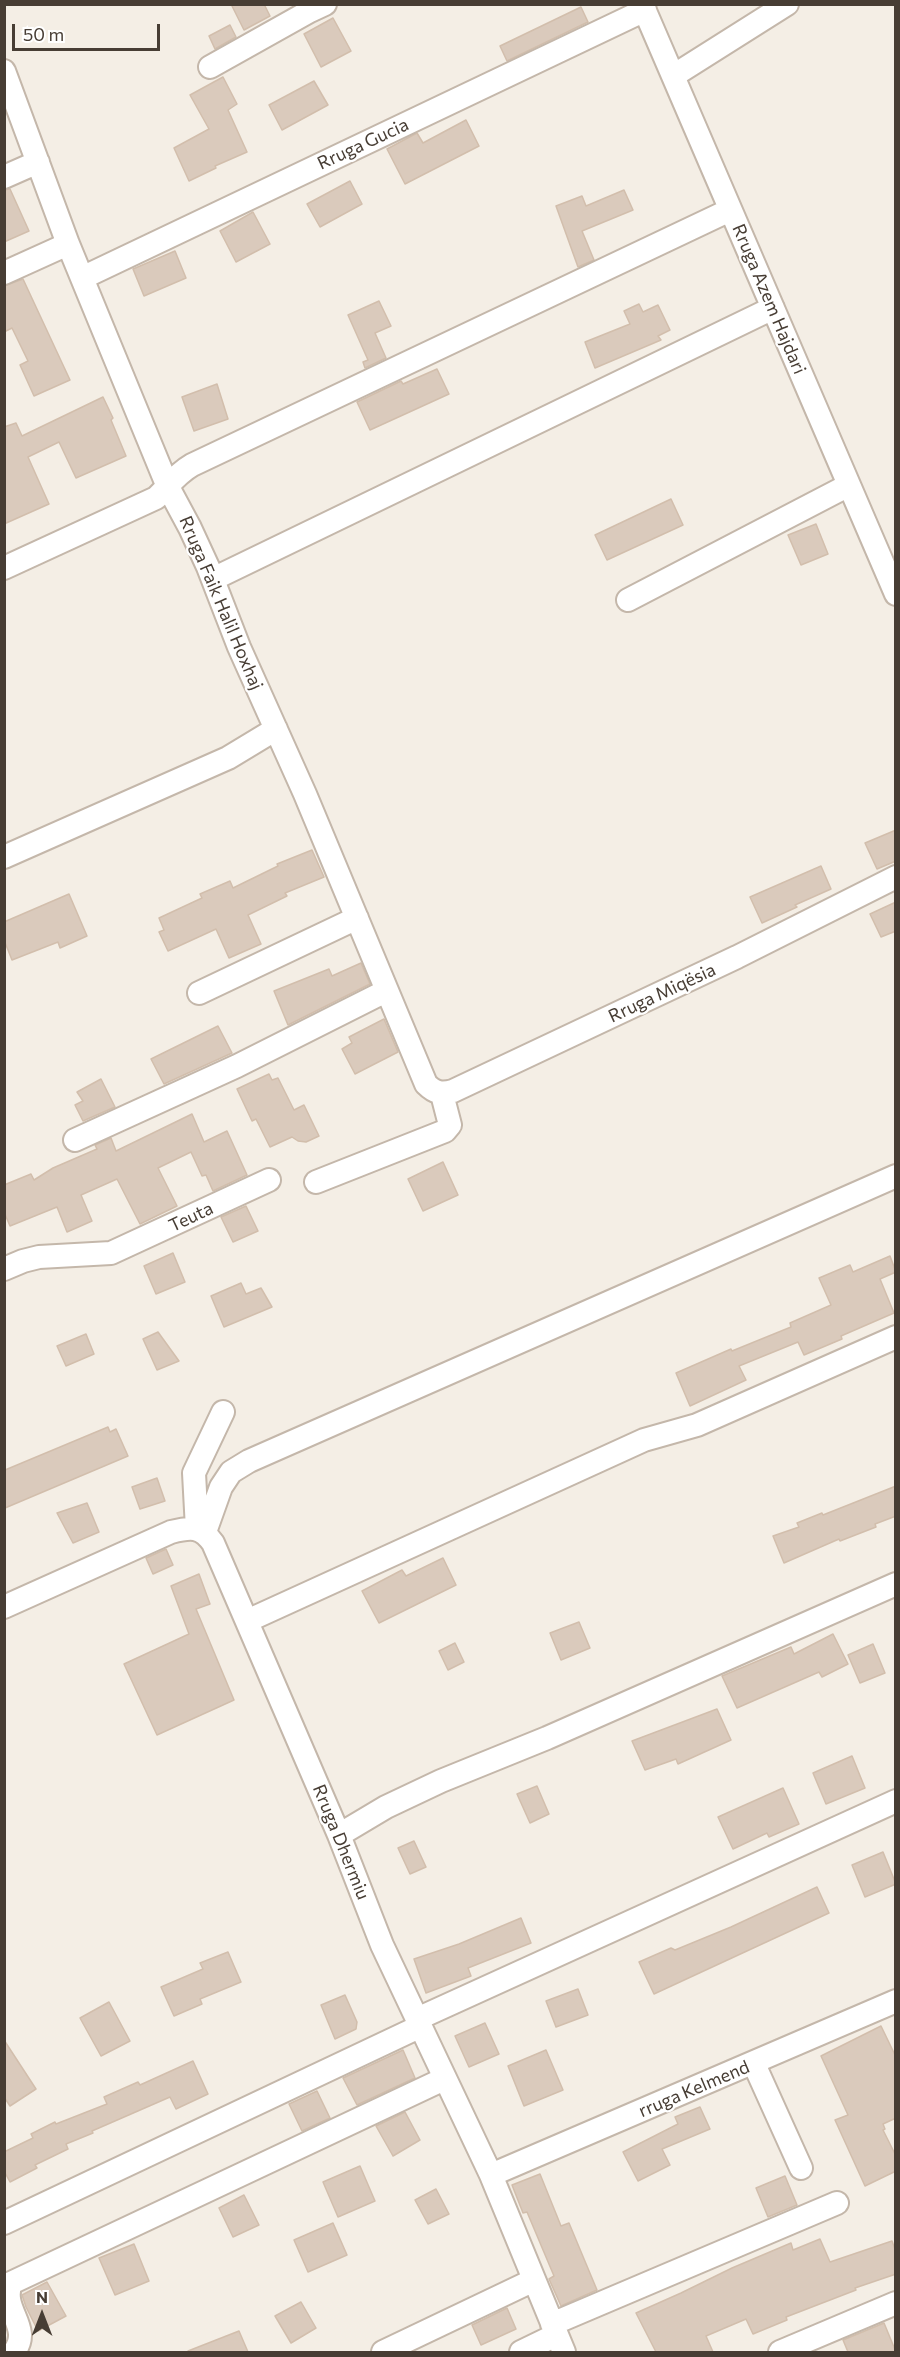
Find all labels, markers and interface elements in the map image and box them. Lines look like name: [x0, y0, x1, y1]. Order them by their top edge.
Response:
scale bar: [15, 12, 164, 50]
text: 50 m: [23, 23, 64, 45]
street label: Rruga Gucia: [314, 114, 412, 174]
street label: Rruga Azem Hajdari: [728, 221, 810, 377]
street label: Rruga Faik Halil Hoxhaj: [175, 513, 267, 693]
street label: Rruga Miqësia: [605, 959, 719, 1027]
street label: Teuta: [165, 1197, 217, 1237]
street label: Rruga Dhermiu: [308, 1781, 374, 1903]
street label: rruga Kelmend: [635, 2056, 753, 2122]
north arrow: [12, 2285, 72, 2345]
text: N: [36, 2287, 48, 2306]

